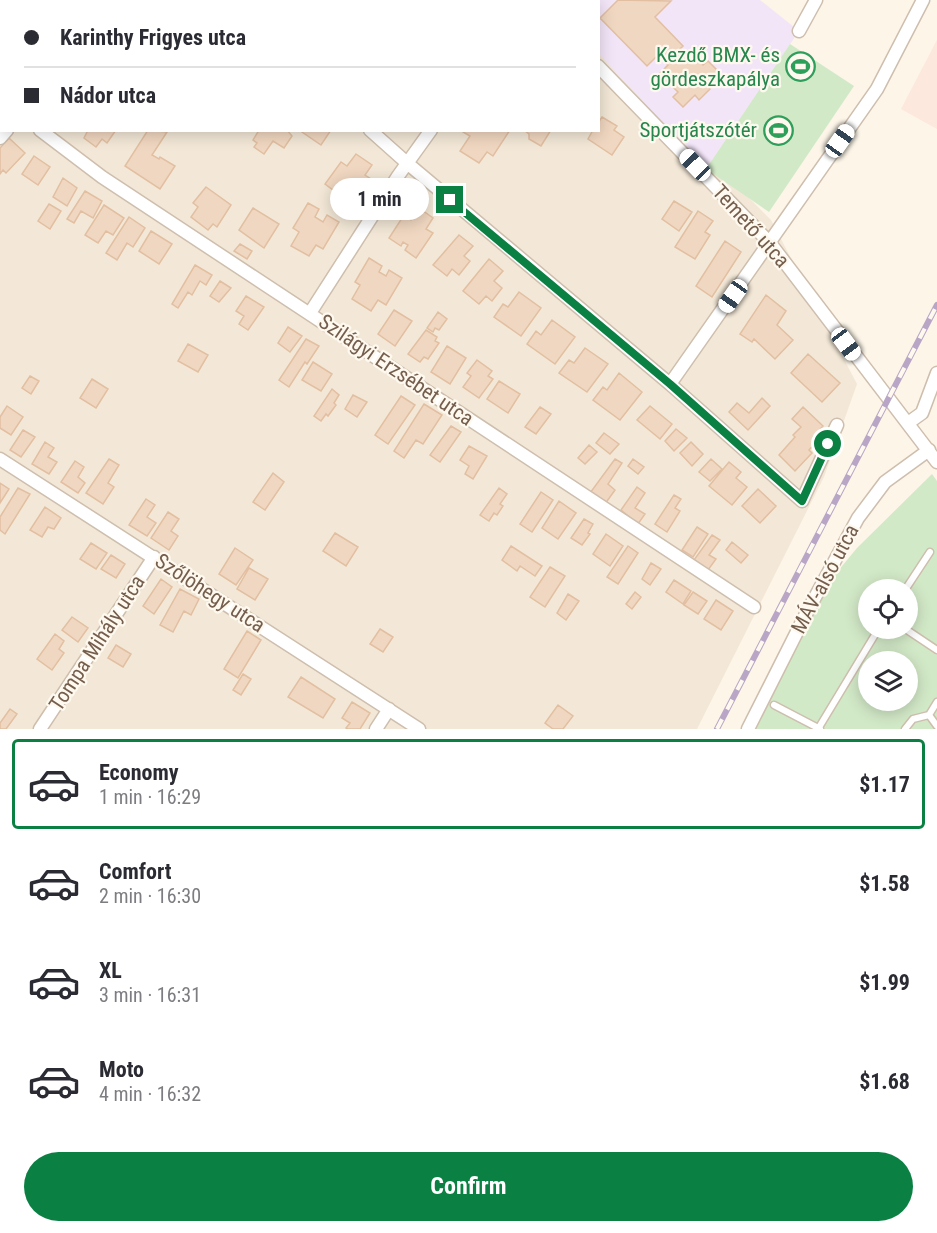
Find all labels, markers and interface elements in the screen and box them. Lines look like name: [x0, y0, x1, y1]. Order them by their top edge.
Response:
text: Karinthy Frigyes utca: [60, 25, 246, 50]
place label: Kezdő BMX- és gördeszkapálya: [650, 43, 780, 91]
sports icon: Kezdő BMX- és gördeszkapálya: [785, 51, 817, 83]
text: Nádor utca: [60, 83, 156, 108]
sports icon: Sportjátszótér: [762, 114, 794, 146]
place label: Sportjátszótér: [639, 118, 757, 142]
car: [822, 121, 858, 161]
car: [676, 146, 714, 184]
callout: 1 min: [330, 179, 429, 221]
street label: Temető utca: [708, 180, 794, 272]
route end: [436, 186, 463, 213]
text: 1 min: [357, 187, 402, 211]
car: [715, 276, 751, 316]
street label: Szilágyi Erzsébet utca: [314, 309, 478, 431]
car: [828, 324, 864, 364]
route start: [814, 430, 841, 457]
street label: MÁV-alsó utca: [786, 520, 864, 638]
street label: Szőlöhegy utca: [151, 549, 269, 637]
street label: Tompa Mihály utca: [44, 571, 150, 715]
map controls: [858, 579, 918, 711]
button: locate: [858, 579, 918, 639]
button: layers: [858, 651, 918, 711]
icon: car: [27, 757, 81, 811]
text: Economy: [99, 760, 179, 785]
text: $1.17: [859, 772, 910, 797]
text: 1 min · 16:29: [99, 785, 201, 809]
icon: car: [27, 856, 81, 910]
text: Comfort: [99, 859, 172, 884]
text: $1.58: [859, 871, 910, 896]
text: 2 min · 16:30: [99, 884, 201, 908]
icon: car: [27, 955, 81, 1009]
text: XL: [99, 958, 122, 983]
text: $1.99: [859, 970, 910, 995]
text: 3 min · 16:31: [99, 983, 201, 1007]
icon: car: [27, 1054, 81, 1108]
text: Moto: [99, 1057, 144, 1082]
text: $1.68: [859, 1069, 910, 1094]
text: 4 min · 16:32: [99, 1082, 201, 1106]
button: Confirm: [24, 1152, 913, 1221]

